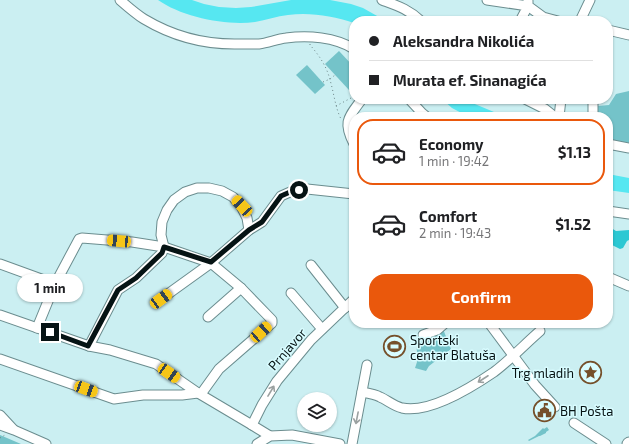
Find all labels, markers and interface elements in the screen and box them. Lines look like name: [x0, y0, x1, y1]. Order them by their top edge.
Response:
text: Aleksandra Nikolića: [393, 32, 534, 50]
text: Murata ef. Sinanagića: [393, 71, 547, 89]
icon: car: [371, 134, 407, 170]
text: Economy: [419, 135, 484, 153]
text: $1.13: [558, 143, 591, 161]
text: 1 min · 19:42: [419, 153, 489, 169]
route start: [290, 181, 308, 199]
car: [229, 193, 255, 219]
icon: car: [371, 206, 407, 242]
text: Comfort: [419, 207, 477, 225]
text: $1.52: [555, 215, 591, 233]
text: 2 min · 19:43: [419, 225, 491, 241]
car: [107, 234, 131, 248]
callout: 1 min: [17, 274, 83, 302]
button: Confirm: [369, 274, 593, 320]
text: 1 min: [34, 280, 66, 296]
car: [148, 287, 174, 311]
car: [248, 320, 274, 344]
route end: [41, 323, 59, 341]
street label: Prnjavor: [264, 325, 310, 373]
place label: Sportski centar Blatuša: [410, 332, 496, 363]
sports icon: Sportski centar Blatuša: [381, 334, 407, 360]
place icon: Trg mladih: [577, 360, 603, 386]
car: [156, 361, 182, 385]
place label: Trg mladih: [512, 365, 574, 381]
one-way arrow: [478, 375, 489, 383]
car: [73, 379, 99, 399]
one-way arrow: [267, 386, 275, 397]
map controls: [297, 392, 337, 432]
button: layers: [297, 392, 337, 432]
public building icon: BH Pošta: [531, 398, 557, 424]
place label: BH Pošta: [560, 403, 613, 419]
one-way arrow: [352, 411, 360, 424]

